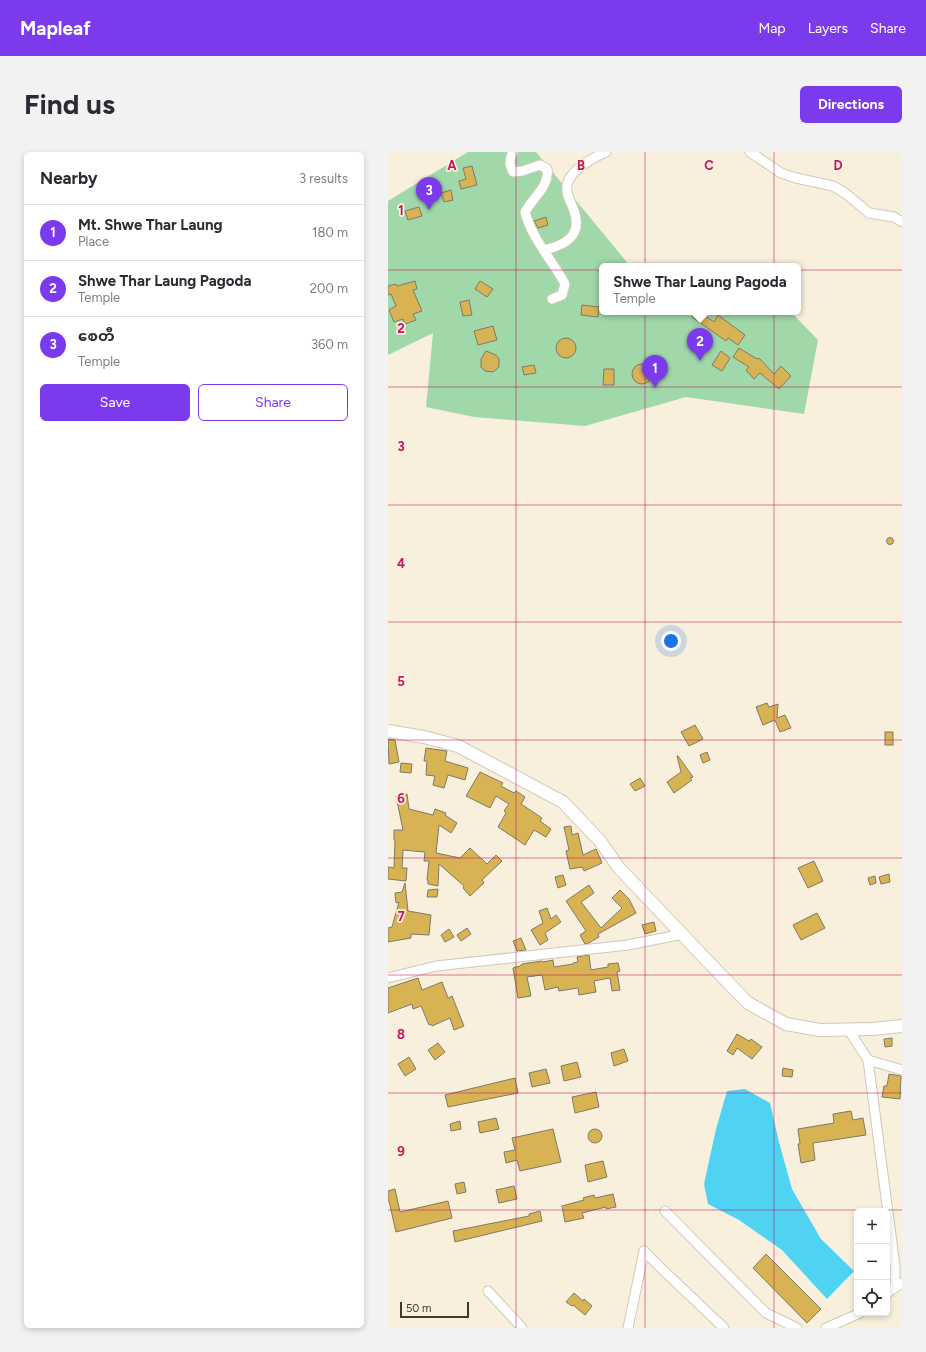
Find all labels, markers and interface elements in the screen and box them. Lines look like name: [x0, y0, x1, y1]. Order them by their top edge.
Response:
text: Mapleaf: [20, 17, 91, 40]
text: Map: [758, 20, 786, 37]
text: Layers: [808, 20, 848, 37]
text: Share: [870, 20, 906, 37]
button: Directions: [800, 86, 902, 123]
text: Find us: [24, 87, 115, 121]
text: A: [447, 158, 457, 173]
text: B: [577, 158, 585, 173]
text: C: [704, 158, 714, 173]
text: D: [833, 158, 843, 173]
text: Nearby: [40, 168, 98, 188]
text: 3 results: [299, 171, 348, 186]
pin: 3: [416, 177, 442, 210]
text: 1: [398, 203, 404, 218]
text: Mt. Shwe Thar Laung: [78, 216, 222, 234]
text: 1: [50, 225, 56, 240]
text: 180 m: [312, 225, 348, 240]
text: Place: [78, 234, 109, 249]
popup: [599, 263, 801, 315]
text: Shwe Thar Laung Pagoda: [78, 272, 251, 290]
text: Shwe Thar Laung Pagoda: [613, 273, 787, 291]
text: 2: [49, 281, 57, 296]
text: 200 m: [310, 281, 348, 296]
text: Temple: [78, 290, 120, 305]
text: Temple: [613, 291, 655, 306]
text: 2: [397, 321, 405, 336]
text: စေတီ: [78, 327, 115, 345]
pin: 2: [687, 328, 713, 361]
text: 3: [49, 337, 57, 352]
text: 360 m: [311, 337, 348, 352]
text: Temple: [78, 354, 120, 369]
pin: 1: [642, 355, 668, 388]
button: Save: [40, 384, 190, 421]
button: Share: [198, 384, 348, 421]
text: 3: [397, 439, 405, 454]
text: 4: [397, 556, 405, 571]
your location: [661, 631, 681, 651]
text: 5: [397, 674, 405, 689]
text: 6: [397, 791, 405, 806]
text: 7: [397, 909, 405, 924]
text: 8: [397, 1027, 405, 1042]
text: 9: [397, 1144, 405, 1159]
map controls: [854, 1208, 890, 1316]
button: +: [854, 1208, 890, 1244]
button: −: [854, 1244, 890, 1280]
button: locate: [854, 1280, 890, 1316]
scale bar: [400, 1300, 469, 1319]
text: 50 m: [406, 1302, 431, 1315]

